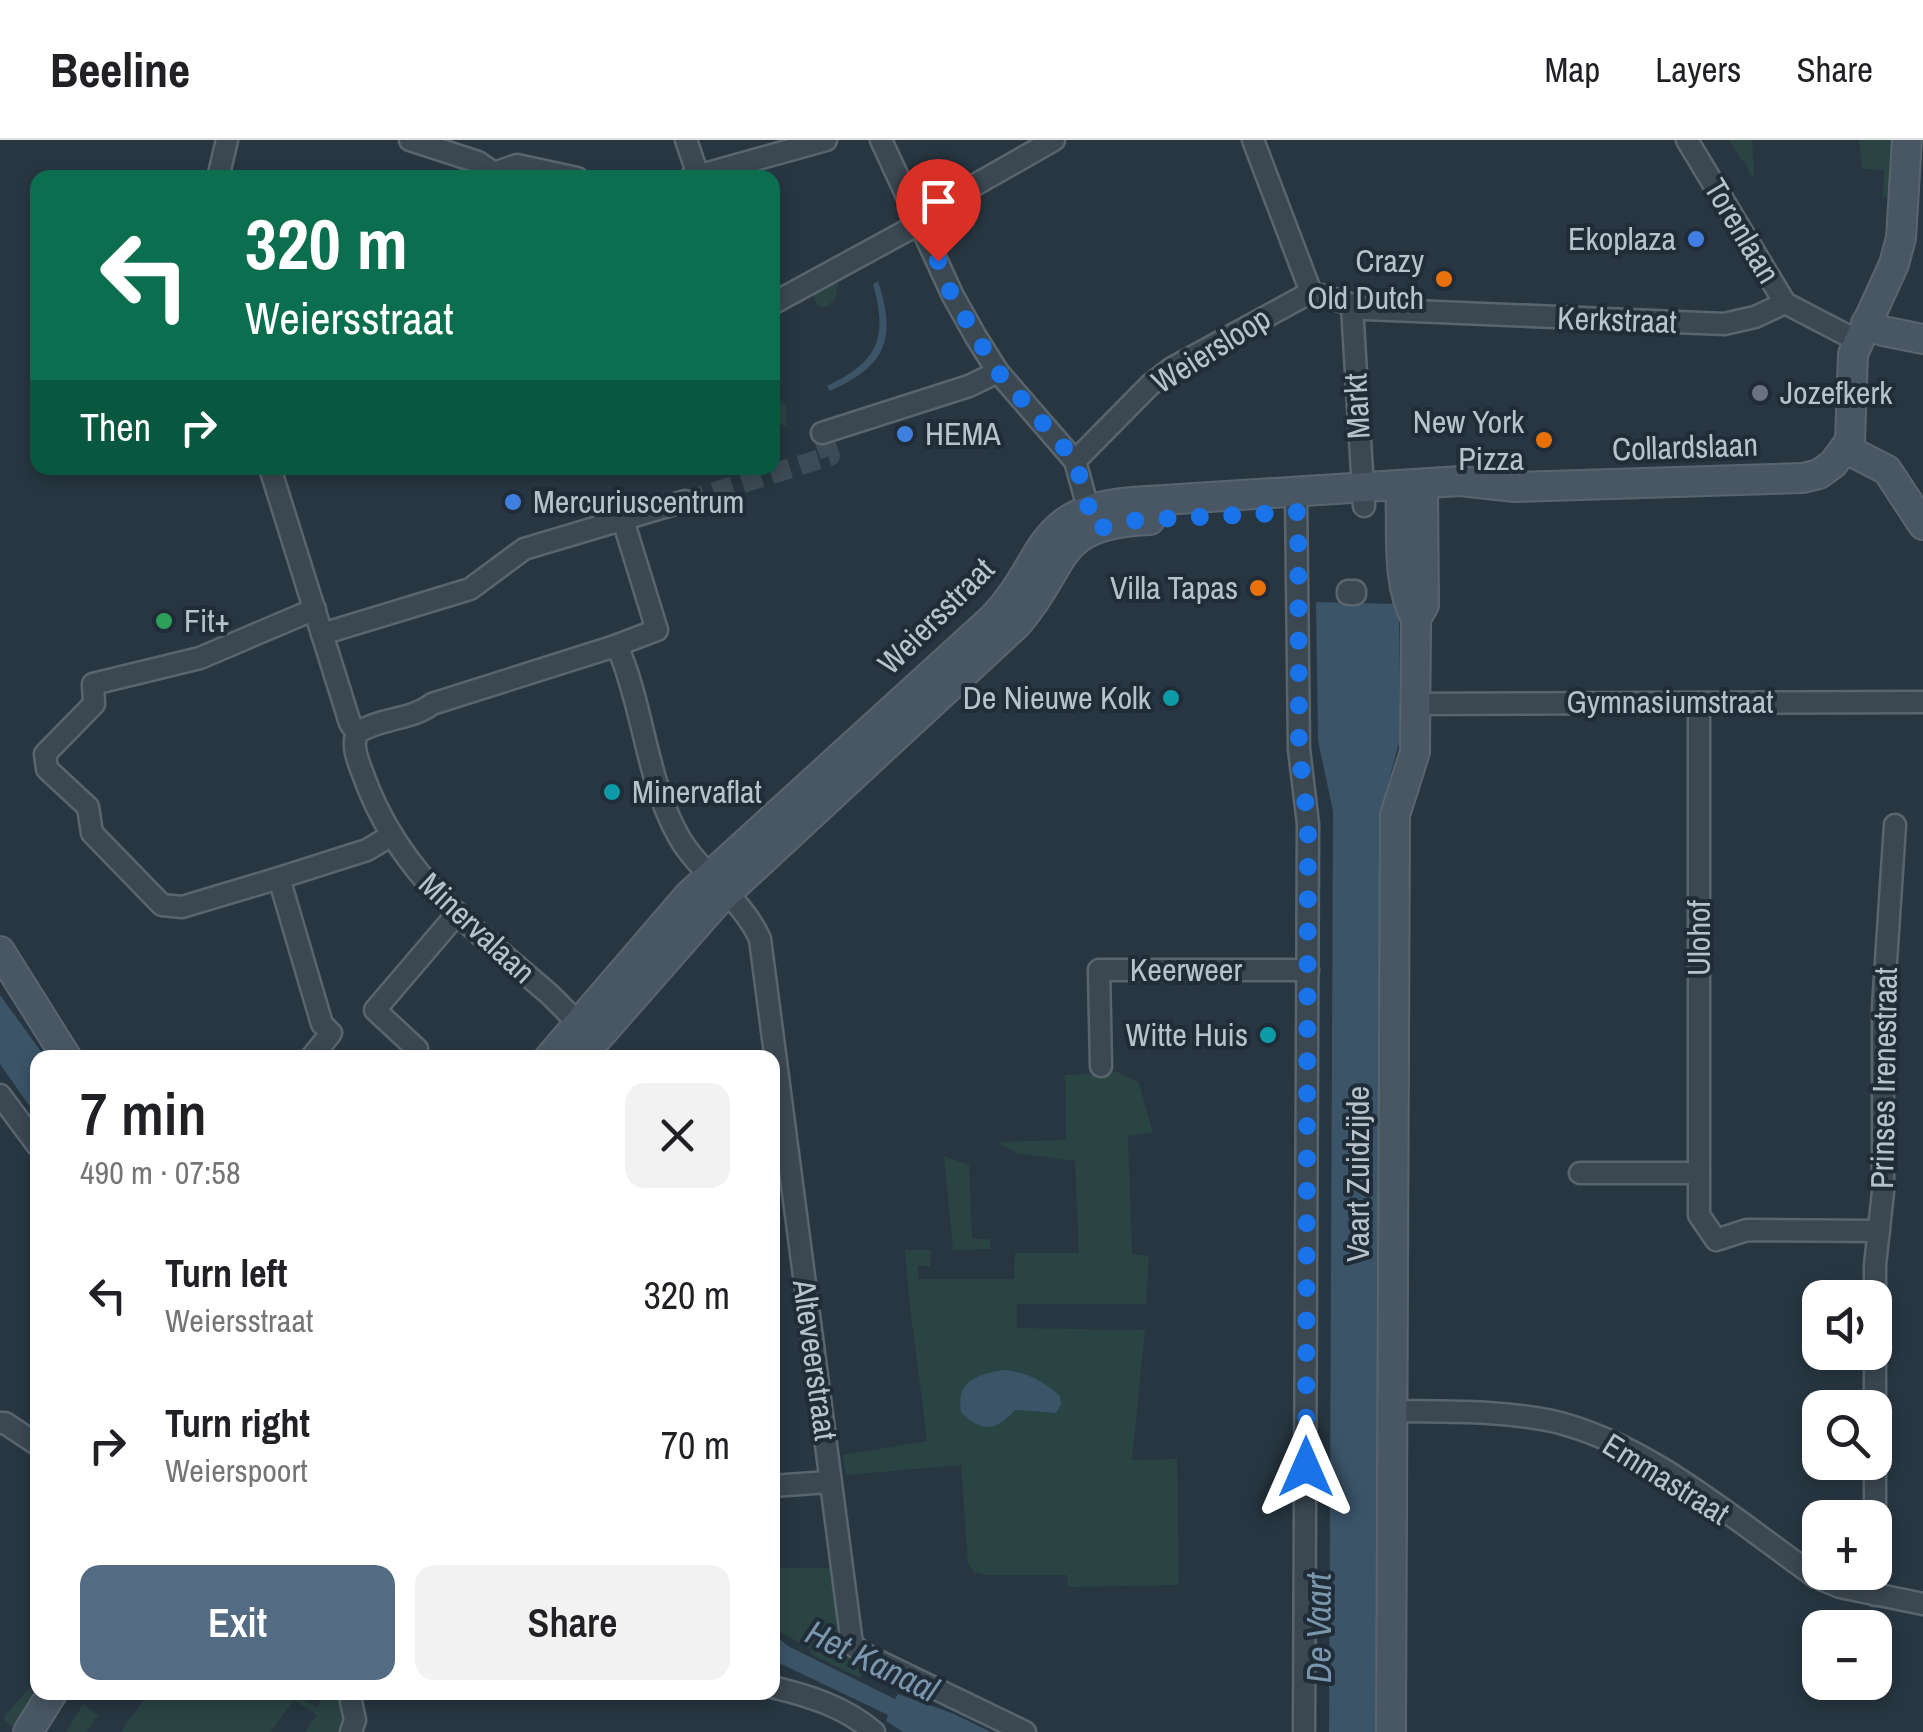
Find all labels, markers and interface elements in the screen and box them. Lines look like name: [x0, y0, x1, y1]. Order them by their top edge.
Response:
text: Beeline: [50, 37, 190, 102]
text: Map: [1544, 46, 1600, 93]
text: Layers: [1655, 46, 1741, 93]
text: Share: [1796, 46, 1873, 93]
pin: [896, 159, 981, 262]
street label: Torenlaan: [1694, 170, 1791, 291]
icon: arrive: [911, 174, 966, 229]
text: 320 m: [245, 197, 408, 291]
icon: left: [80, 210, 210, 340]
place label: Ekoplaza: [1568, 217, 1676, 260]
marker: Ekoplaza: [1685, 228, 1707, 250]
place label: Crazy Old Dutch: [1307, 239, 1424, 319]
marker: Crazy Old Dutch: [1433, 268, 1455, 290]
text: Weiersstraat: [245, 287, 454, 348]
street label: Weiersloop: [1143, 296, 1278, 403]
street label: Kerkstraat: [1557, 296, 1678, 343]
place label: Jozefkerk: [1780, 371, 1893, 414]
street label: Markt: [1333, 372, 1380, 440]
marker: Jozefkerk: [1749, 382, 1771, 404]
icon: right: [171, 400, 226, 455]
place label: New York Pizza: [1413, 400, 1525, 480]
text: Then: [80, 402, 151, 453]
place label: HEMA: [925, 412, 1001, 455]
street label: Collardslaan: [1611, 422, 1759, 471]
marker: HEMA: [894, 423, 916, 445]
marker: New York Pizza: [1533, 429, 1555, 451]
place label: Mercuriuscentrum: [533, 480, 744, 523]
marker: Mercuriuscentrum: [502, 491, 524, 513]
street label: Weiersstraat: [868, 548, 1003, 683]
place label: Villa Tapas: [1110, 566, 1238, 609]
marker: Villa Tapas: [1247, 577, 1269, 599]
place label: Fit+: [184, 599, 230, 642]
marker: Fit+: [153, 610, 175, 632]
place label: De Nieuwe Kolk: [963, 676, 1152, 719]
street label: Gymnasiumstraat: [1566, 680, 1774, 723]
marker: De Nieuwe Kolk: [1160, 687, 1182, 709]
place label: Minervaflat: [632, 770, 762, 813]
marker: Minervaflat: [601, 781, 623, 803]
street label: Minervalaan: [410, 863, 545, 993]
street label: Ulohof: [1677, 899, 1720, 976]
street label: Keerweer: [1130, 948, 1242, 991]
street label: Prinses Irenestraat: [1860, 967, 1907, 1189]
place label: Witte Huis: [1126, 1013, 1248, 1056]
marker: Witte Huis: [1257, 1024, 1279, 1046]
text: 7 min: [80, 1073, 207, 1154]
button: close: [625, 1083, 730, 1188]
street label: Vaart Zuidzijde: [1336, 1086, 1379, 1262]
text: 490 m · 07:58: [80, 1151, 240, 1194]
text: Turn left: [165, 1248, 287, 1299]
icon: left: [80, 1268, 135, 1323]
text: 320 m: [643, 1270, 730, 1321]
street label: Alteveerstraat: [783, 1276, 848, 1443]
map controls: [1802, 1280, 1892, 1700]
button: sound: [1802, 1280, 1892, 1370]
text: Weiersstraat: [165, 1299, 313, 1342]
button: search: [1802, 1390, 1892, 1480]
text: Turn right: [165, 1398, 310, 1449]
position arrow: [1254, 1415, 1358, 1519]
icon: right: [80, 1418, 135, 1473]
text: 70 m: [661, 1420, 730, 1471]
street label: Emmastraat: [1595, 1423, 1738, 1534]
text: Weierspoort: [165, 1449, 307, 1492]
button: +: [1802, 1500, 1892, 1590]
button: Exit: [80, 1565, 395, 1680]
button: Share: [415, 1565, 730, 1680]
water label: De Vaart: [1295, 1572, 1342, 1683]
water label: Het Kanaal: [798, 1608, 947, 1713]
button: −: [1802, 1610, 1892, 1700]

